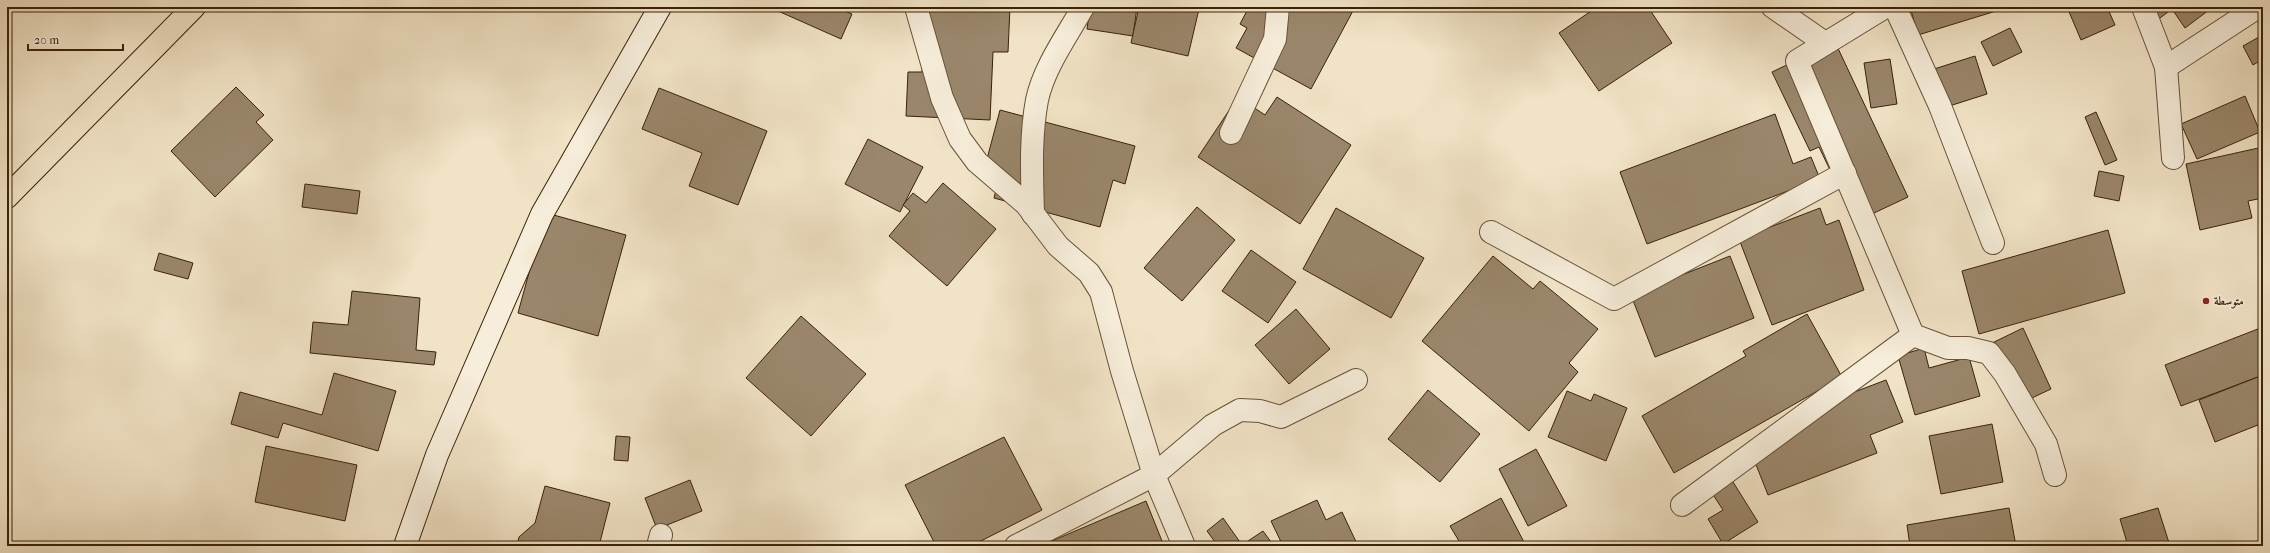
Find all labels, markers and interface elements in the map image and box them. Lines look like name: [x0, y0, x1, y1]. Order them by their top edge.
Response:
scale bar: [28, 26, 123, 52]
text: 20 m: [34, 33, 59, 47]
place label: متوسطة: [2214, 294, 2244, 309]
marker: متوسطة: [2201, 296, 2211, 306]

